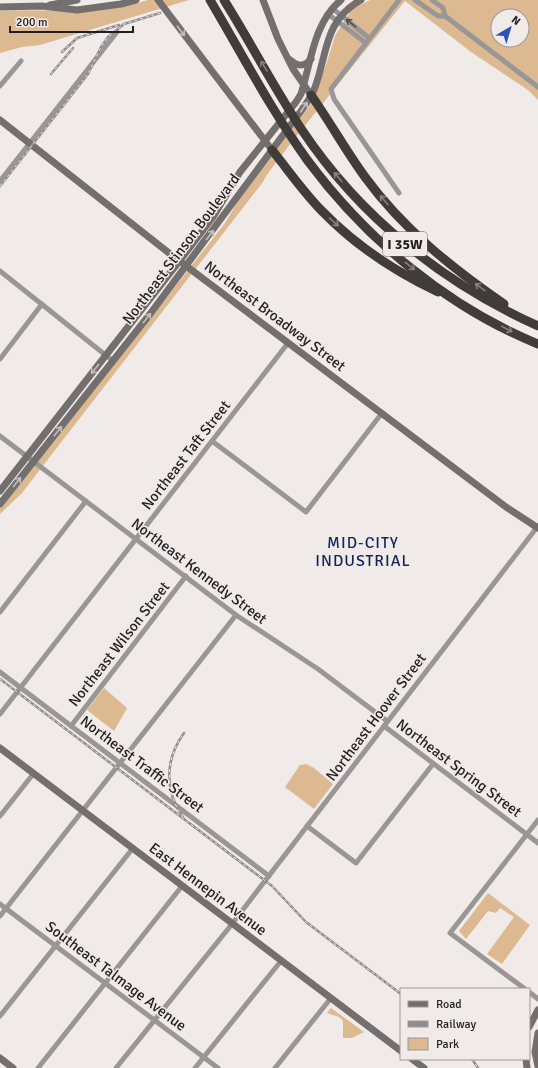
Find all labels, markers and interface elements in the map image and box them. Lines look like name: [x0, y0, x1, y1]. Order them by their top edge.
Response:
scale bar: [10, 8, 133, 34]
north arrow: [490, 8, 530, 48]
text: N: [509, 13, 523, 28]
text: 200 m: [16, 15, 48, 30]
one-way arrow: [345, 18, 356, 27]
one-way arrow: [177, 25, 186, 36]
one-way arrow: [260, 61, 268, 72]
one-way arrow: [299, 102, 308, 113]
street label: Northeast Stinson Boulevard: [119, 170, 243, 328]
one-way arrow: [333, 172, 342, 182]
one-way arrow: [379, 195, 388, 206]
one-way arrow: [329, 217, 339, 227]
one-way arrow: [206, 229, 214, 240]
road number: I 35W: [383, 232, 427, 256]
street label: Northeast Broadway Street: [201, 257, 349, 375]
one-way arrow: [404, 262, 415, 271]
one-way arrow: [474, 283, 485, 291]
one-way arrow: [142, 312, 151, 323]
one-way arrow: [500, 326, 512, 333]
one-way arrow: [91, 363, 100, 374]
street label: Northeast Taft Street: [138, 397, 234, 513]
one-way arrow: [53, 425, 62, 436]
one-way arrow: [12, 477, 21, 488]
street label: Northeast Kennedy Street: [128, 514, 270, 628]
district label: MID-CITY INDUSTRIAL: [315, 533, 411, 571]
street label: Northeast Wilson Street: [65, 578, 173, 710]
street label: Northeast Hoover Street: [322, 650, 430, 784]
street label: Northeast Traffic Street: [77, 712, 207, 816]
street label: Northeast Spring Street: [393, 715, 525, 821]
street label: East Hennepin Avenue: [145, 839, 271, 939]
street label: Southeast Talmage Avenue: [42, 917, 190, 1035]
legend: [400, 988, 530, 1060]
text: Road: [436, 997, 462, 1012]
text: Railway: [436, 1017, 476, 1032]
text: Park: [436, 1037, 459, 1052]

